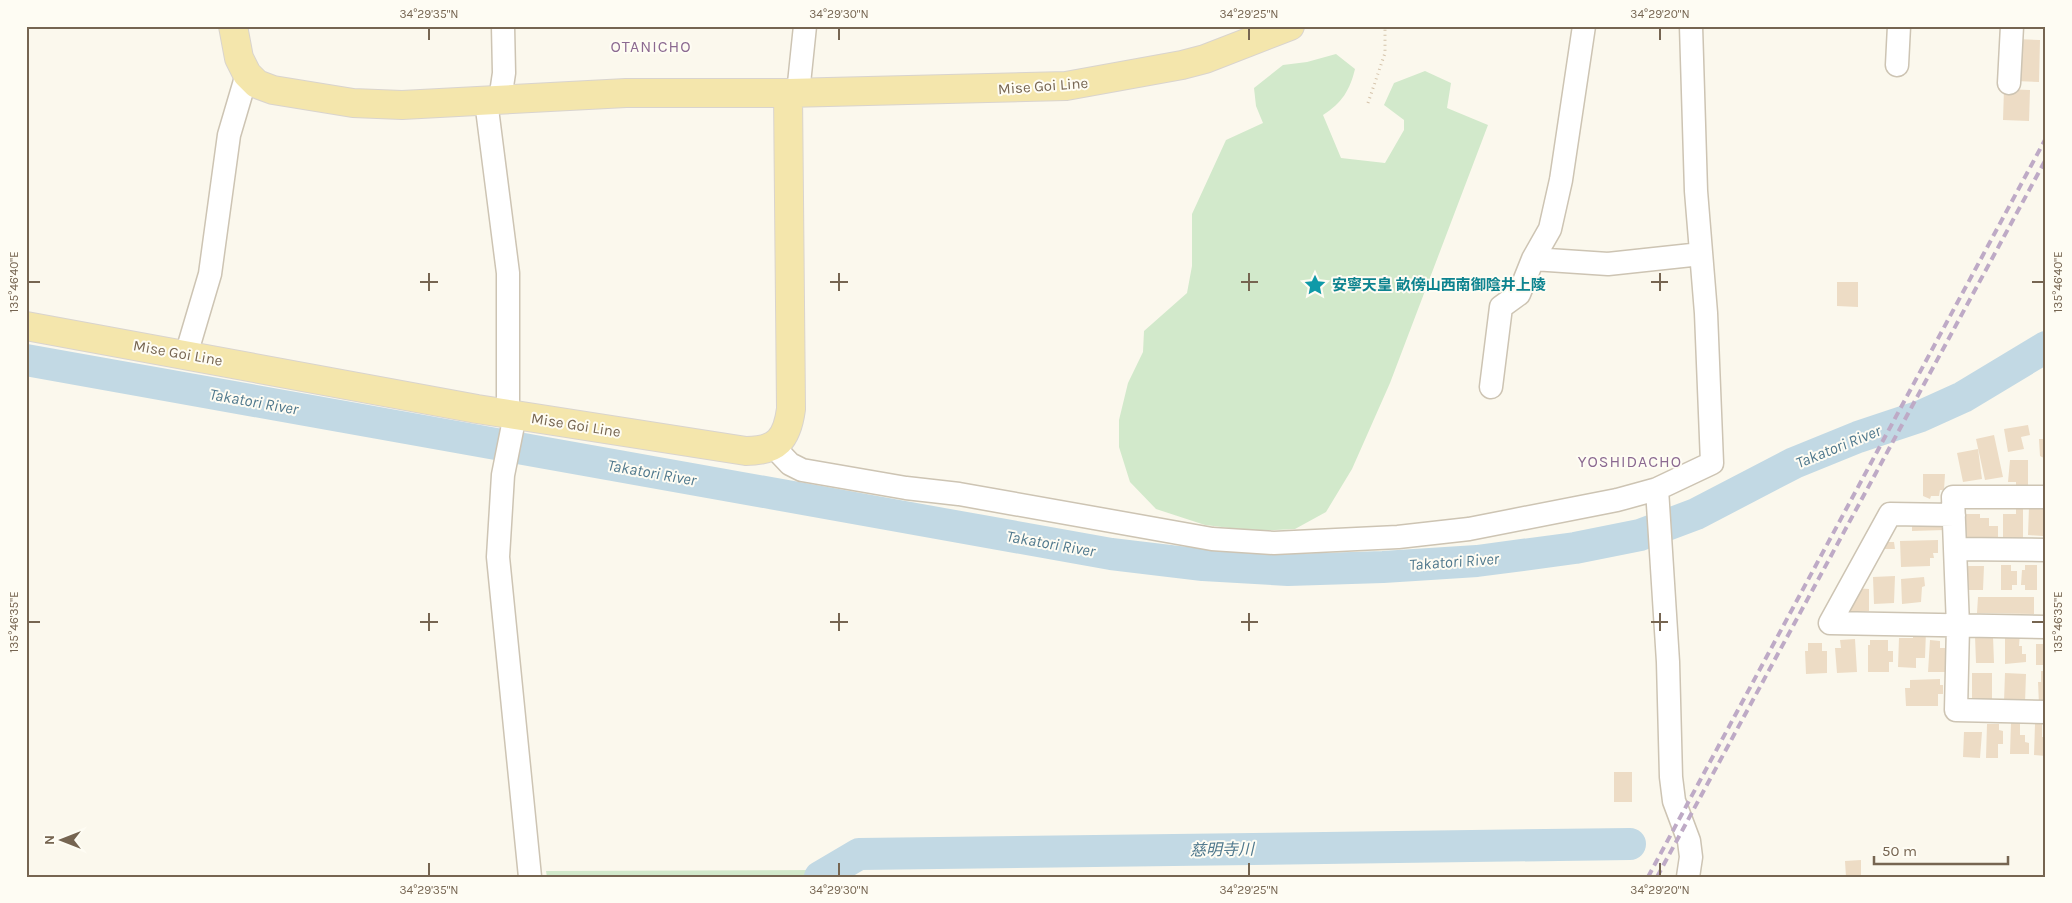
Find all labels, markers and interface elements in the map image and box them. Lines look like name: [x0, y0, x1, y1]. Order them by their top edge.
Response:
text: 34°29'35"N: [399, 7, 459, 21]
text: 34°29'30"N: [809, 7, 869, 21]
text: 34°29'25"N: [1219, 7, 1279, 21]
text: 34°29'20"N: [1630, 7, 1690, 21]
district label: OTANICHO: [610, 37, 692, 56]
street label: Mise Goi Line: [997, 74, 1089, 98]
text: 135°46'40"E: [7, 251, 21, 313]
text: 135°46'40"E: [2051, 251, 2065, 313]
place icon: 安寧天皇 畝傍山西南御陰井上陵: [1302, 272, 1328, 298]
place label: 安寧天皇 畝傍山西南御陰井上陵: [1332, 276, 1546, 294]
street label: Mise Goi Line: [132, 336, 224, 370]
water label: Takatori River: [208, 384, 300, 419]
street label: Mise Goi Line: [530, 409, 622, 441]
water label: Takatori River: [1793, 421, 1884, 472]
district label: YOSHIDACHO: [1578, 452, 1682, 471]
water label: Takatori River: [606, 455, 698, 490]
water label: Takatori River: [1005, 526, 1097, 561]
water label: Takatori River: [1408, 549, 1500, 574]
text: 135°46'35"E: [7, 591, 21, 653]
text: 135°46'35"E: [2051, 591, 2065, 653]
north arrow: [38, 816, 88, 866]
scale bar: [1874, 833, 2008, 865]
text: N: [41, 835, 58, 845]
water label: 慈明寺川: [1190, 839, 1256, 860]
text: 50 m: [1882, 842, 1917, 860]
text: 34°29'35"N: [399, 883, 459, 897]
text: 34°29'30"N: [809, 883, 869, 897]
text: 34°29'25"N: [1219, 883, 1279, 897]
text: 34°29'20"N: [1630, 883, 1690, 897]

